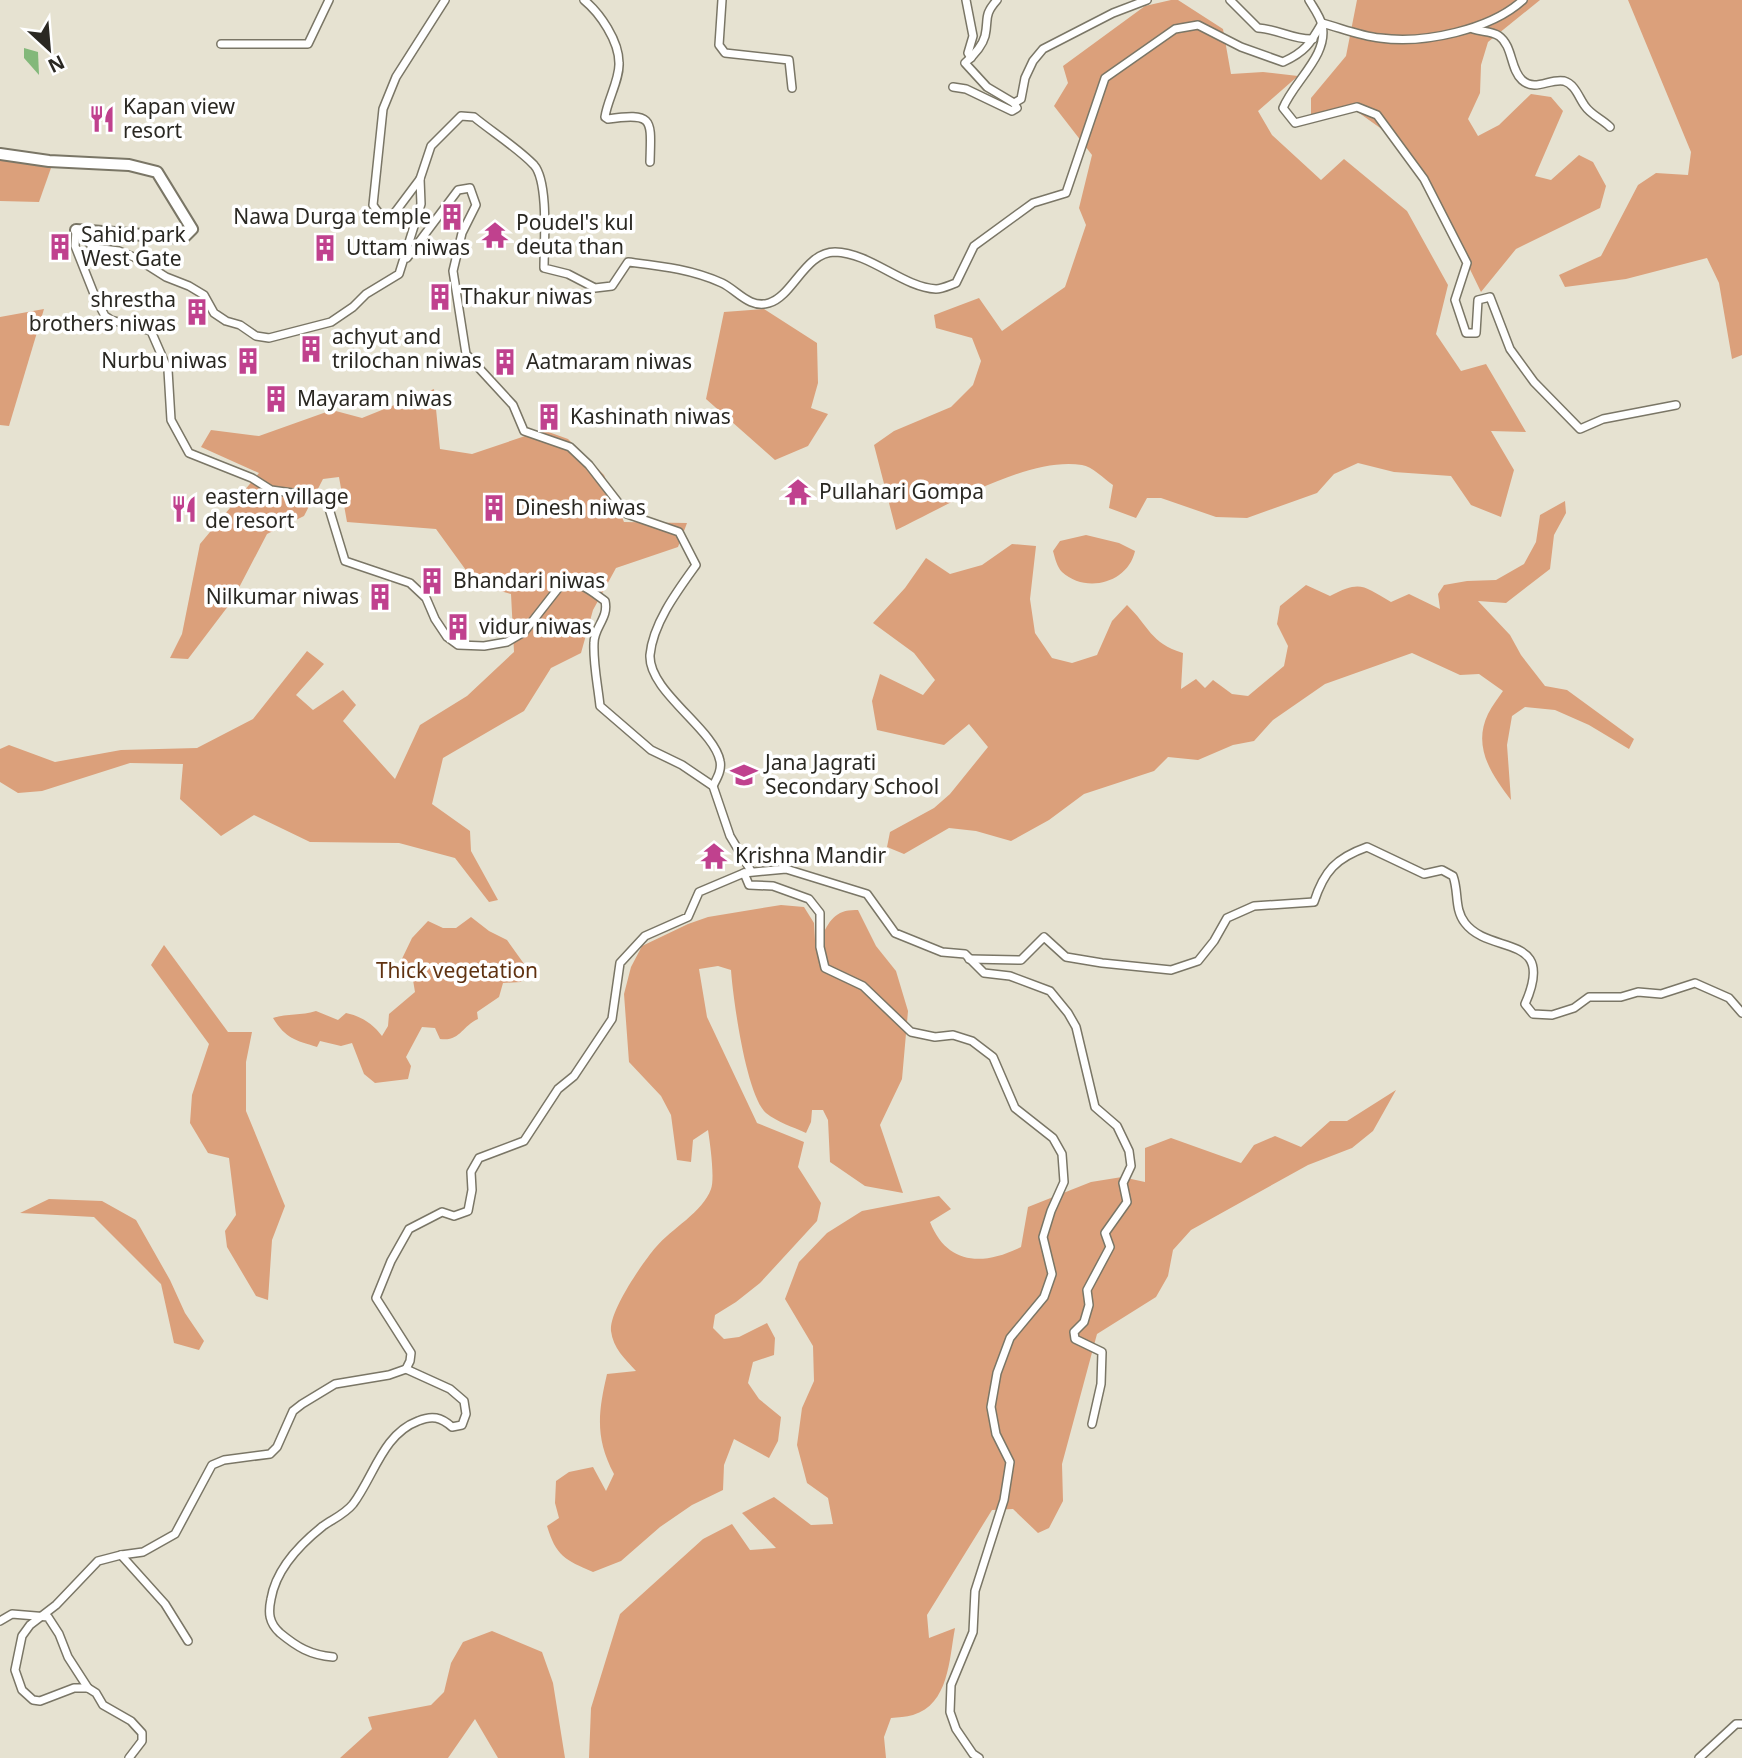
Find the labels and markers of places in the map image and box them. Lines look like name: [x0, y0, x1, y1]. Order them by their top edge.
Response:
place label: Kapan view resort: [123, 92, 235, 144]
restaurant icon: Kapan view resort: [87, 104, 117, 134]
place label: Nawa Durga temple: [233, 202, 431, 230]
building icon: Nawa Durga temple: [437, 202, 467, 232]
place label: Poudel's kul deuta than: [516, 208, 634, 260]
place label: Sahid park West Gate: [81, 220, 186, 272]
temple icon: Poudel's kul deuta than: [480, 220, 510, 250]
building icon: Sahid park West Gate: [45, 232, 75, 262]
building icon: Uttam niwas: [310, 233, 340, 263]
place label: Uttam niwas: [346, 233, 470, 261]
building icon: Thakur niwas: [425, 282, 455, 312]
place label: Thakur niwas: [461, 282, 593, 310]
place label: shrestha brothers niwas: [29, 285, 176, 337]
building icon: shrestha brothers niwas: [182, 297, 212, 327]
place label: achyut and trilochan niwas: [332, 322, 482, 374]
building icon: achyut and trilochan niwas: [296, 334, 326, 364]
place label: Nurbu niwas: [101, 346, 227, 374]
building icon: Nurbu niwas: [233, 346, 263, 376]
building icon: Aatmaram niwas: [490, 347, 520, 377]
place label: Aatmaram niwas: [526, 347, 692, 375]
building icon: Mayaram niwas: [261, 384, 291, 414]
place label: Mayaram niwas: [297, 384, 452, 412]
building icon: Kashinath niwas: [534, 402, 564, 432]
place label: Kashinath niwas: [570, 402, 731, 430]
temple icon: Pullahari Gompa: [783, 477, 813, 507]
place label: Pullahari Gompa: [819, 477, 984, 505]
place label: eastern village de resort: [205, 482, 349, 534]
building icon: Dinesh niwas: [479, 493, 509, 523]
place label: Dinesh niwas: [515, 493, 646, 521]
restaurant icon: eastern village de resort: [169, 494, 199, 524]
building icon: Bhandari niwas: [417, 566, 447, 596]
place label: Bhandari niwas: [453, 566, 605, 594]
place label: Nilkumar niwas: [206, 582, 359, 610]
building icon: Nilkumar niwas: [365, 582, 395, 612]
building icon: vidur niwas: [443, 612, 473, 642]
place label: vidur niwas: [479, 612, 592, 640]
place label: Jana Jagrati Secondary School: [763, 748, 939, 800]
school or university icon: Jana Jagrati Secondary School: [729, 760, 759, 790]
temple icon: Krishna Mandir: [699, 841, 729, 871]
place label: Krishna Mandir: [735, 841, 886, 869]

